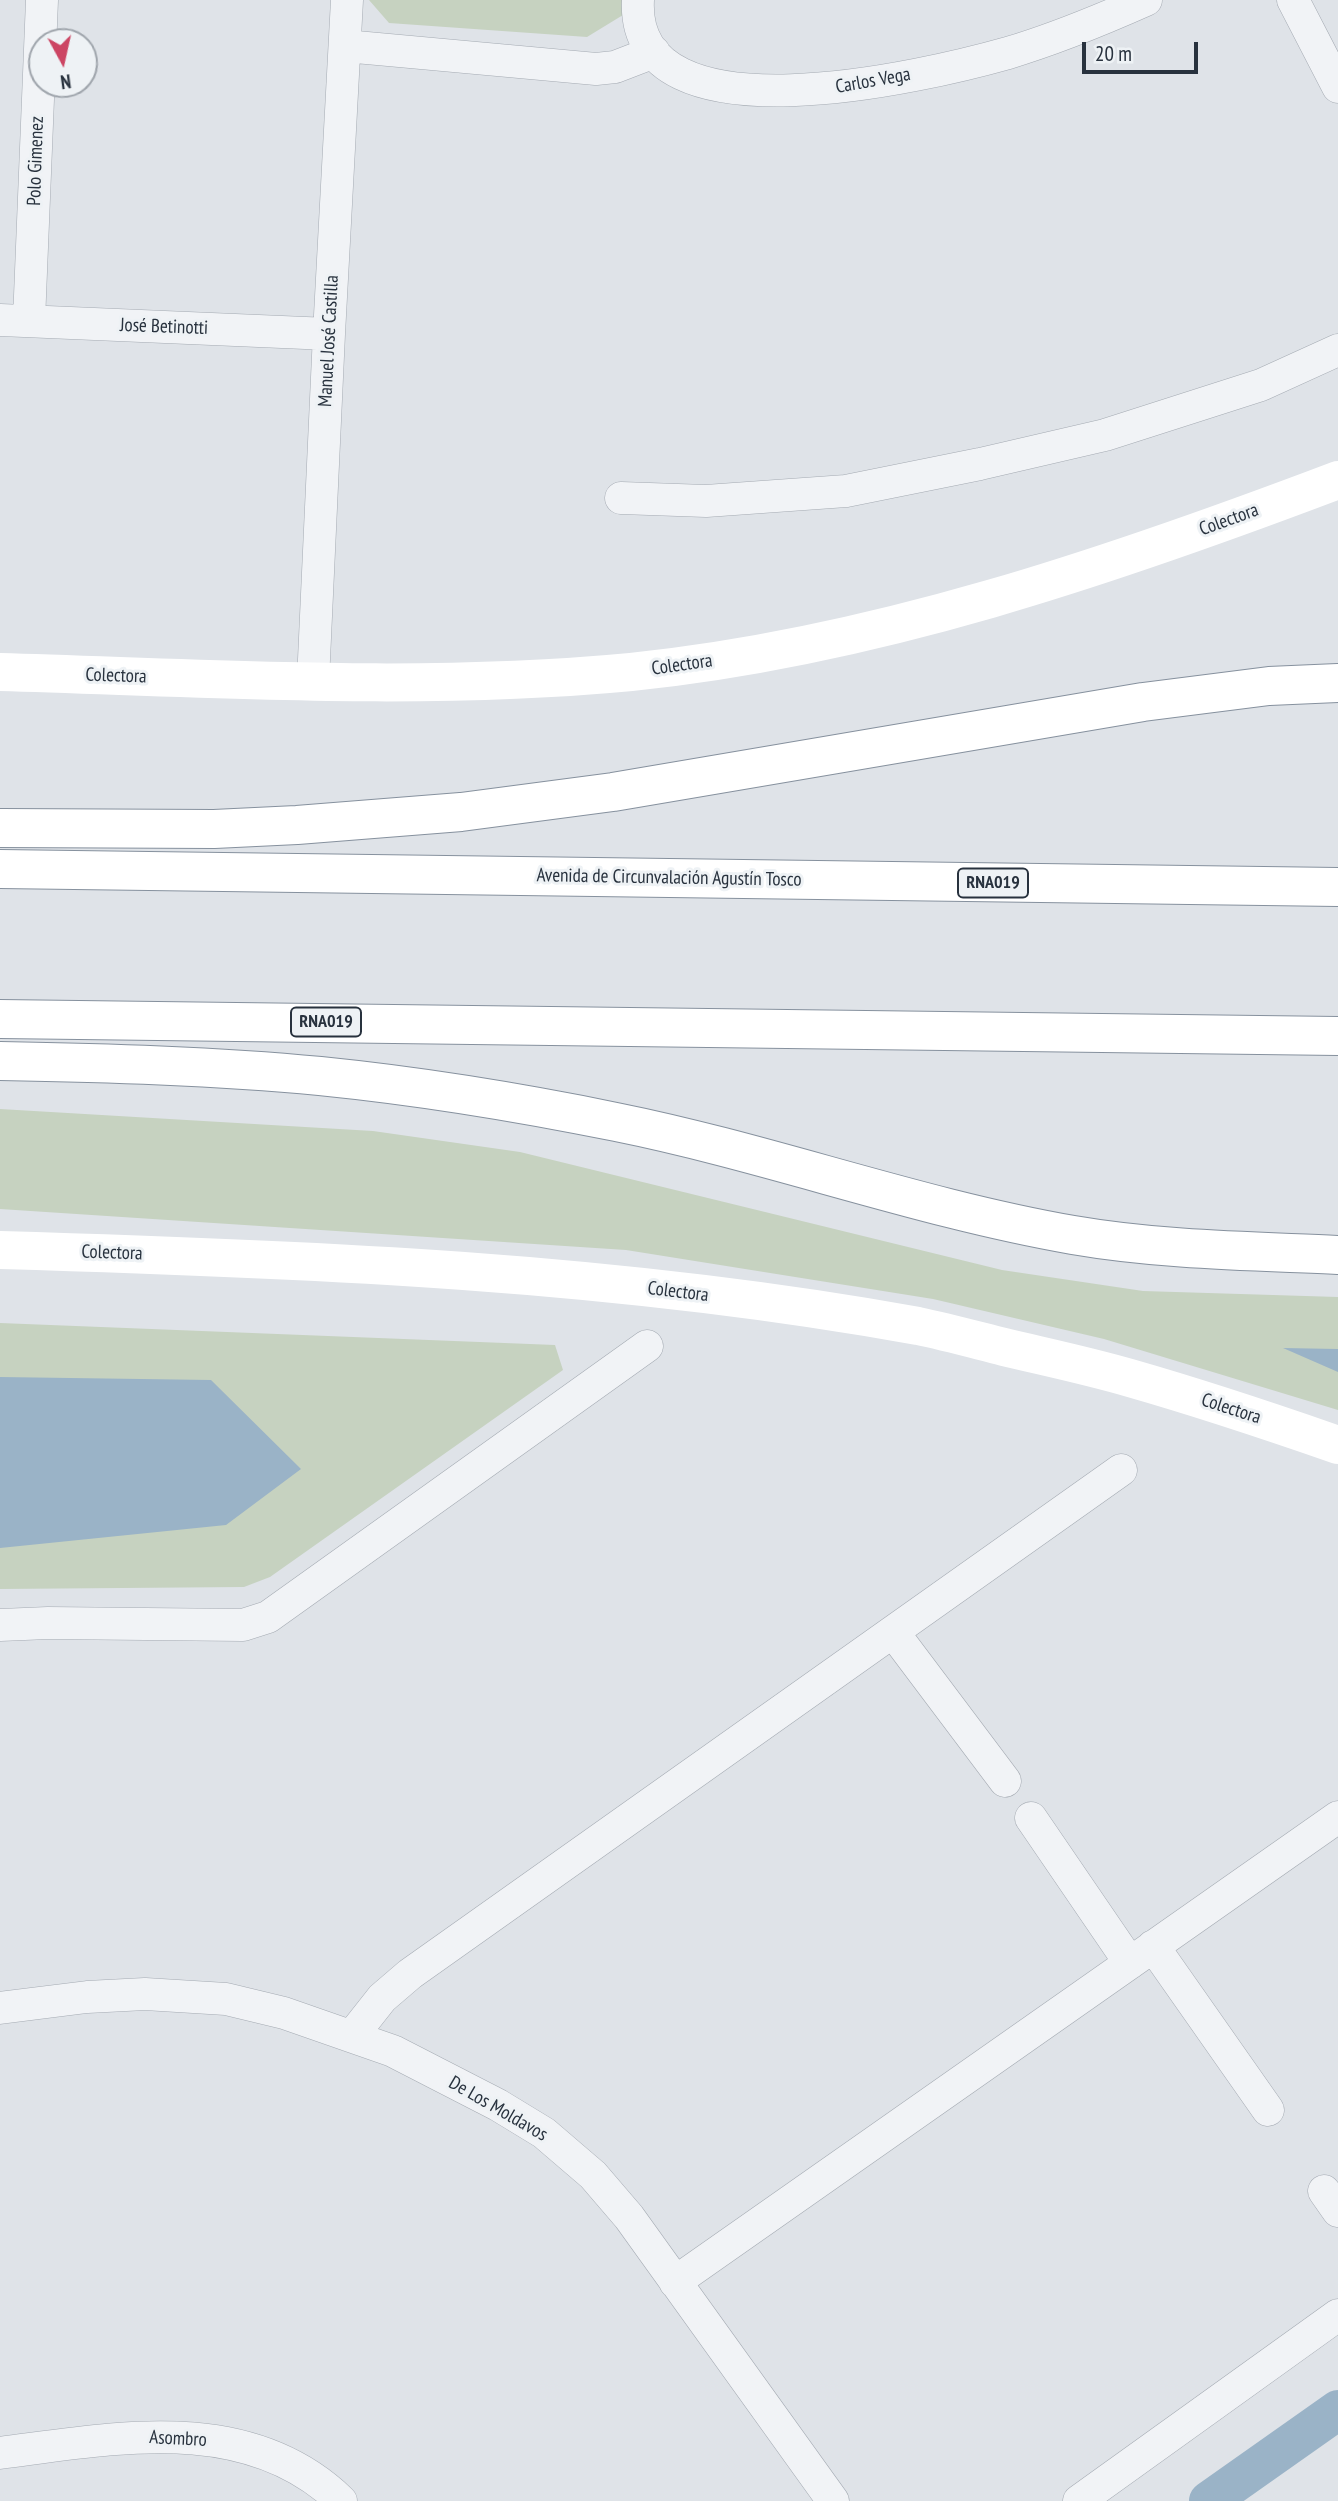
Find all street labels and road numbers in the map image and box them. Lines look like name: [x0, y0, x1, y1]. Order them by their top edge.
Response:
street label: Carlos Vega: [834, 63, 912, 99]
street label: Polo Gimenez: [23, 116, 49, 206]
street label: Manuel José Castilla: [314, 275, 344, 407]
street label: José Betinotti: [119, 314, 209, 340]
street label: Colectora: [1196, 499, 1262, 541]
street label: Colectora: [650, 649, 714, 681]
street label: Colectora: [85, 664, 147, 688]
street label: Avenida de Circunvalación Agustín Tosco: [536, 864, 802, 892]
road number: RNA019: [958, 868, 1028, 898]
road number: RNA019: [291, 1007, 361, 1036]
street label: Colectora: [81, 1241, 143, 1265]
street label: Colectora: [646, 1277, 710, 1307]
street label: Colectora: [1198, 1389, 1264, 1429]
street label: De Los Moldavos: [445, 2072, 551, 2146]
street label: Asombro: [149, 2426, 207, 2452]

